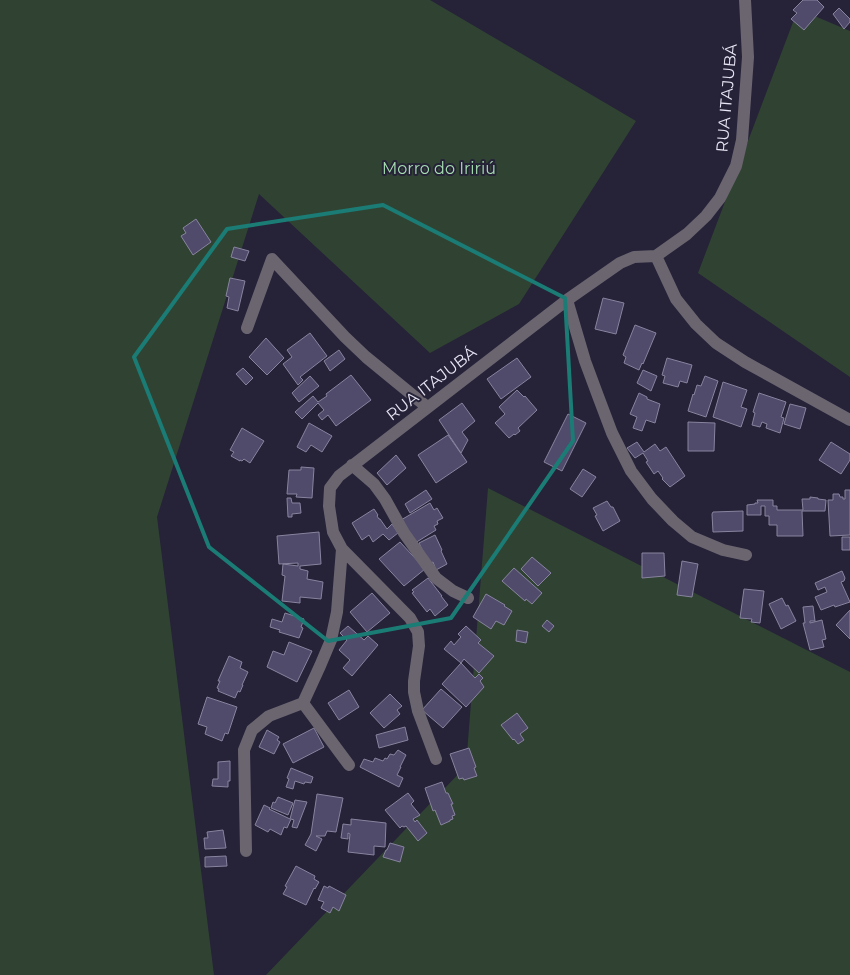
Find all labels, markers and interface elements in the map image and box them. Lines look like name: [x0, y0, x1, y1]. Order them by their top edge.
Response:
street label: RUA ITAJUBÁ: [712, 42, 741, 153]
park label: Morro do Iririú: [382, 159, 496, 178]
street label: RUA ITAJUBÁ: [383, 342, 481, 424]

